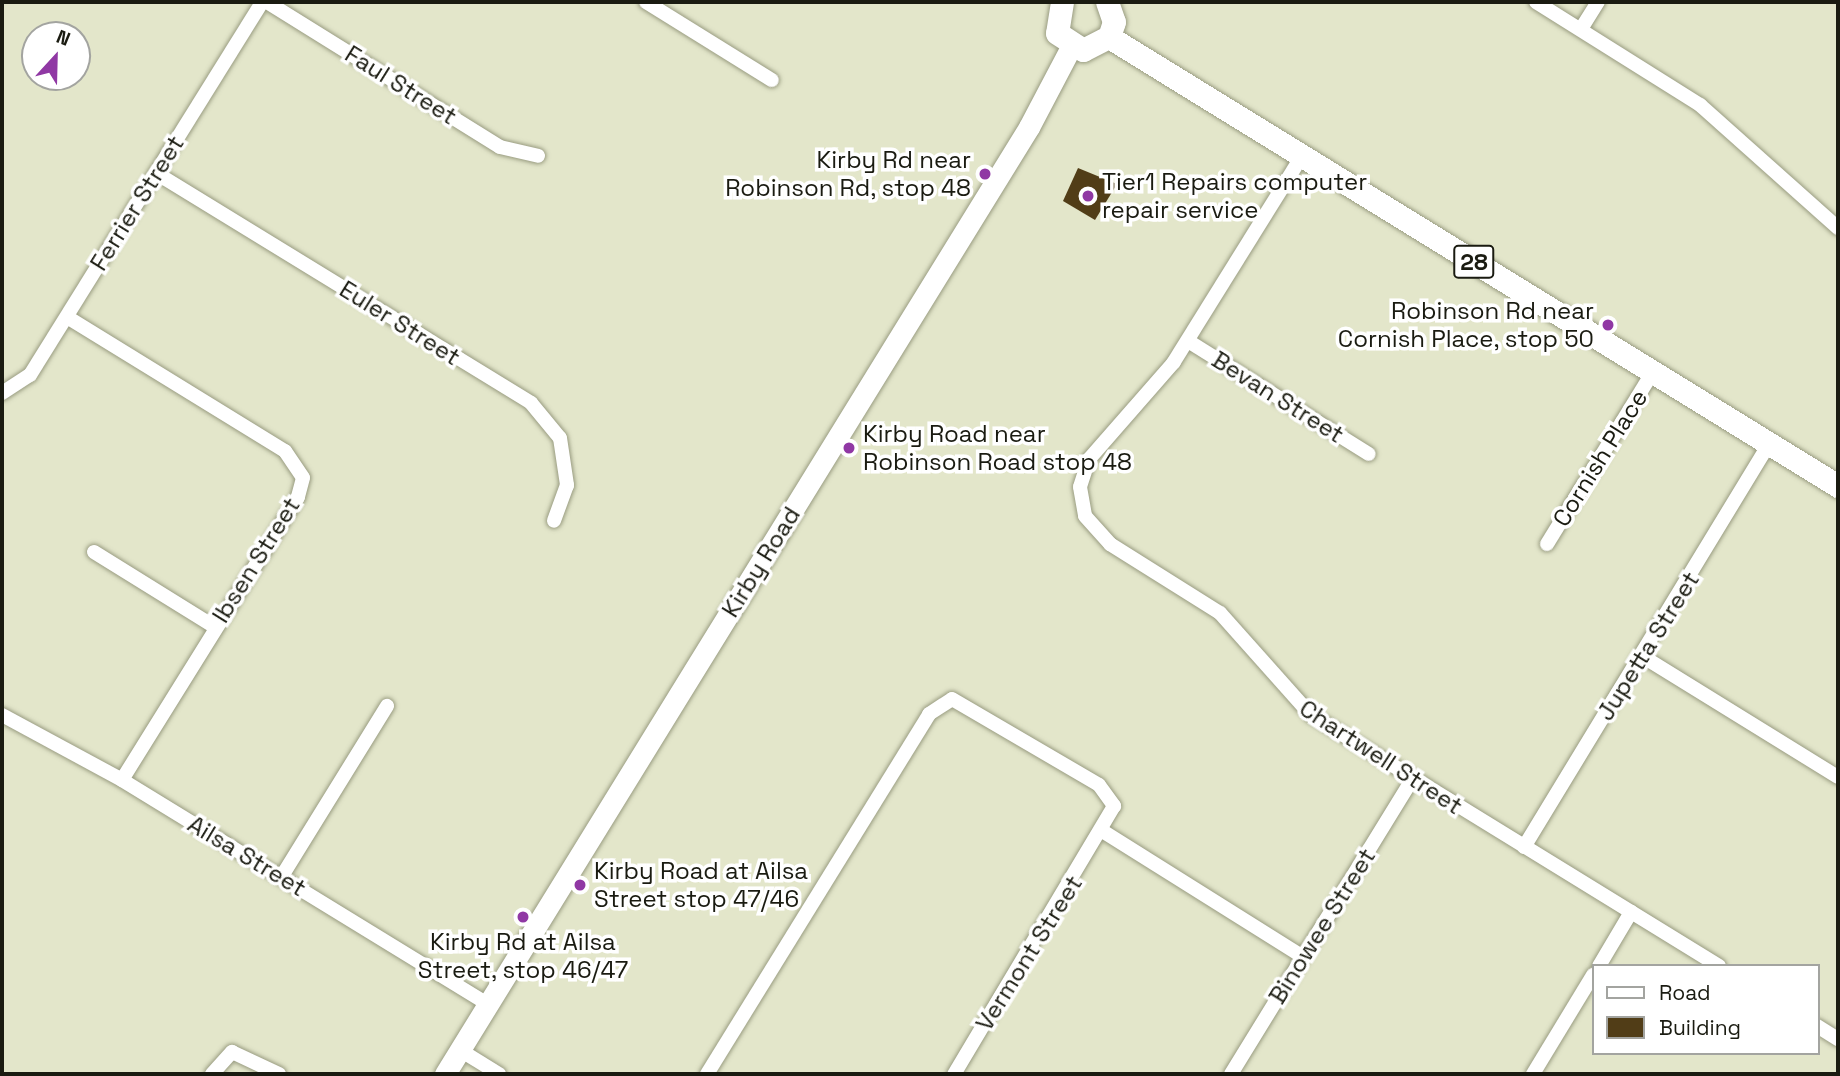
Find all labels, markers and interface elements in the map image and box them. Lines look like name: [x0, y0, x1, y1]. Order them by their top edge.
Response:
north arrow: [21, 21, 91, 91]
text: N: [53, 24, 74, 52]
street label: Faul Street: [340, 39, 462, 131]
street label: Ferrier Street: [84, 130, 190, 276]
place label: Kirby Rd near Robinson Rd, stop 48: [724, 146, 971, 202]
marker: Kirby Rd near Robinson Rd, stop 48: [977, 166, 993, 182]
place label: Tier1 Repairs computer repair service: [1102, 168, 1367, 224]
marker: Tier1 Repairs computer repair service: [1080, 188, 1096, 204]
road number: 28: [1453, 243, 1495, 282]
street label: Euler Street: [334, 275, 466, 371]
place label: Robinson Rd near Cornish Place, stop 50: [1337, 297, 1594, 353]
marker: Robinson Rd near Cornish Place, stop 50: [1600, 317, 1616, 333]
street label: Bevan Street: [1207, 345, 1349, 449]
street label: Cornish Place: [1547, 384, 1653, 532]
place label: Kirby Road near Robinson Road stop 48: [863, 420, 1132, 476]
marker: Kirby Road near Robinson Road stop 48: [841, 440, 857, 456]
street label: Ibsen Street: [206, 492, 306, 628]
street label: Kirby Road: [716, 501, 806, 623]
street label: Jupetta Street: [1591, 566, 1705, 726]
street label: Chartwell Street: [1294, 694, 1468, 820]
street label: Ailsa Street: [183, 809, 311, 903]
street label: Binowee Street: [1263, 843, 1381, 1009]
place label: Kirby Road at Ailsa Street stop 47/46: [594, 857, 808, 913]
street label: Vermont Street: [970, 870, 1088, 1036]
marker: Kirby Road at Ailsa Street stop 47/46: [572, 877, 588, 893]
marker: Kirby Rd at Ailsa Street, stop 46/47: [515, 909, 531, 925]
place label: Kirby Rd at Ailsa Street, stop 46/47: [417, 928, 629, 984]
legend: [1591, 964, 1819, 1055]
text: Road: [1659, 979, 1711, 1006]
text: Building: [1659, 1014, 1741, 1041]

